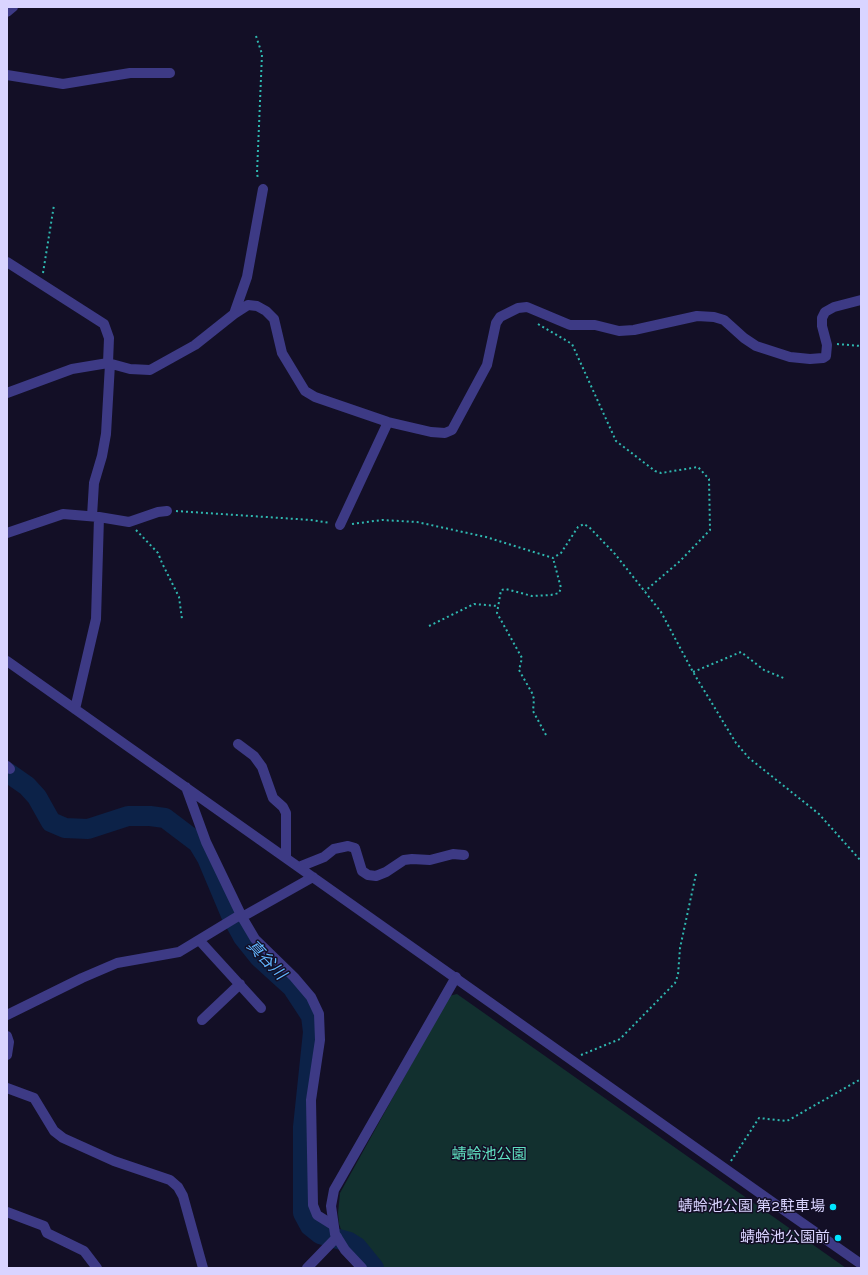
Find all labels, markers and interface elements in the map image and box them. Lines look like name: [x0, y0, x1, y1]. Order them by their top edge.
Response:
water label: 真谷川: [242, 936, 290, 984]
park label: 蜻蛉池公園: [452, 1146, 526, 1164]
place label: 蜻蛉池公園 第2駐車場: [678, 1198, 825, 1216]
marker: 蜻蛉池公園 第2駐車場: [828, 1202, 838, 1212]
place label: 蜻蛉池公園前: [740, 1229, 830, 1247]
marker: 蜻蛉池公園前: [833, 1233, 843, 1243]

